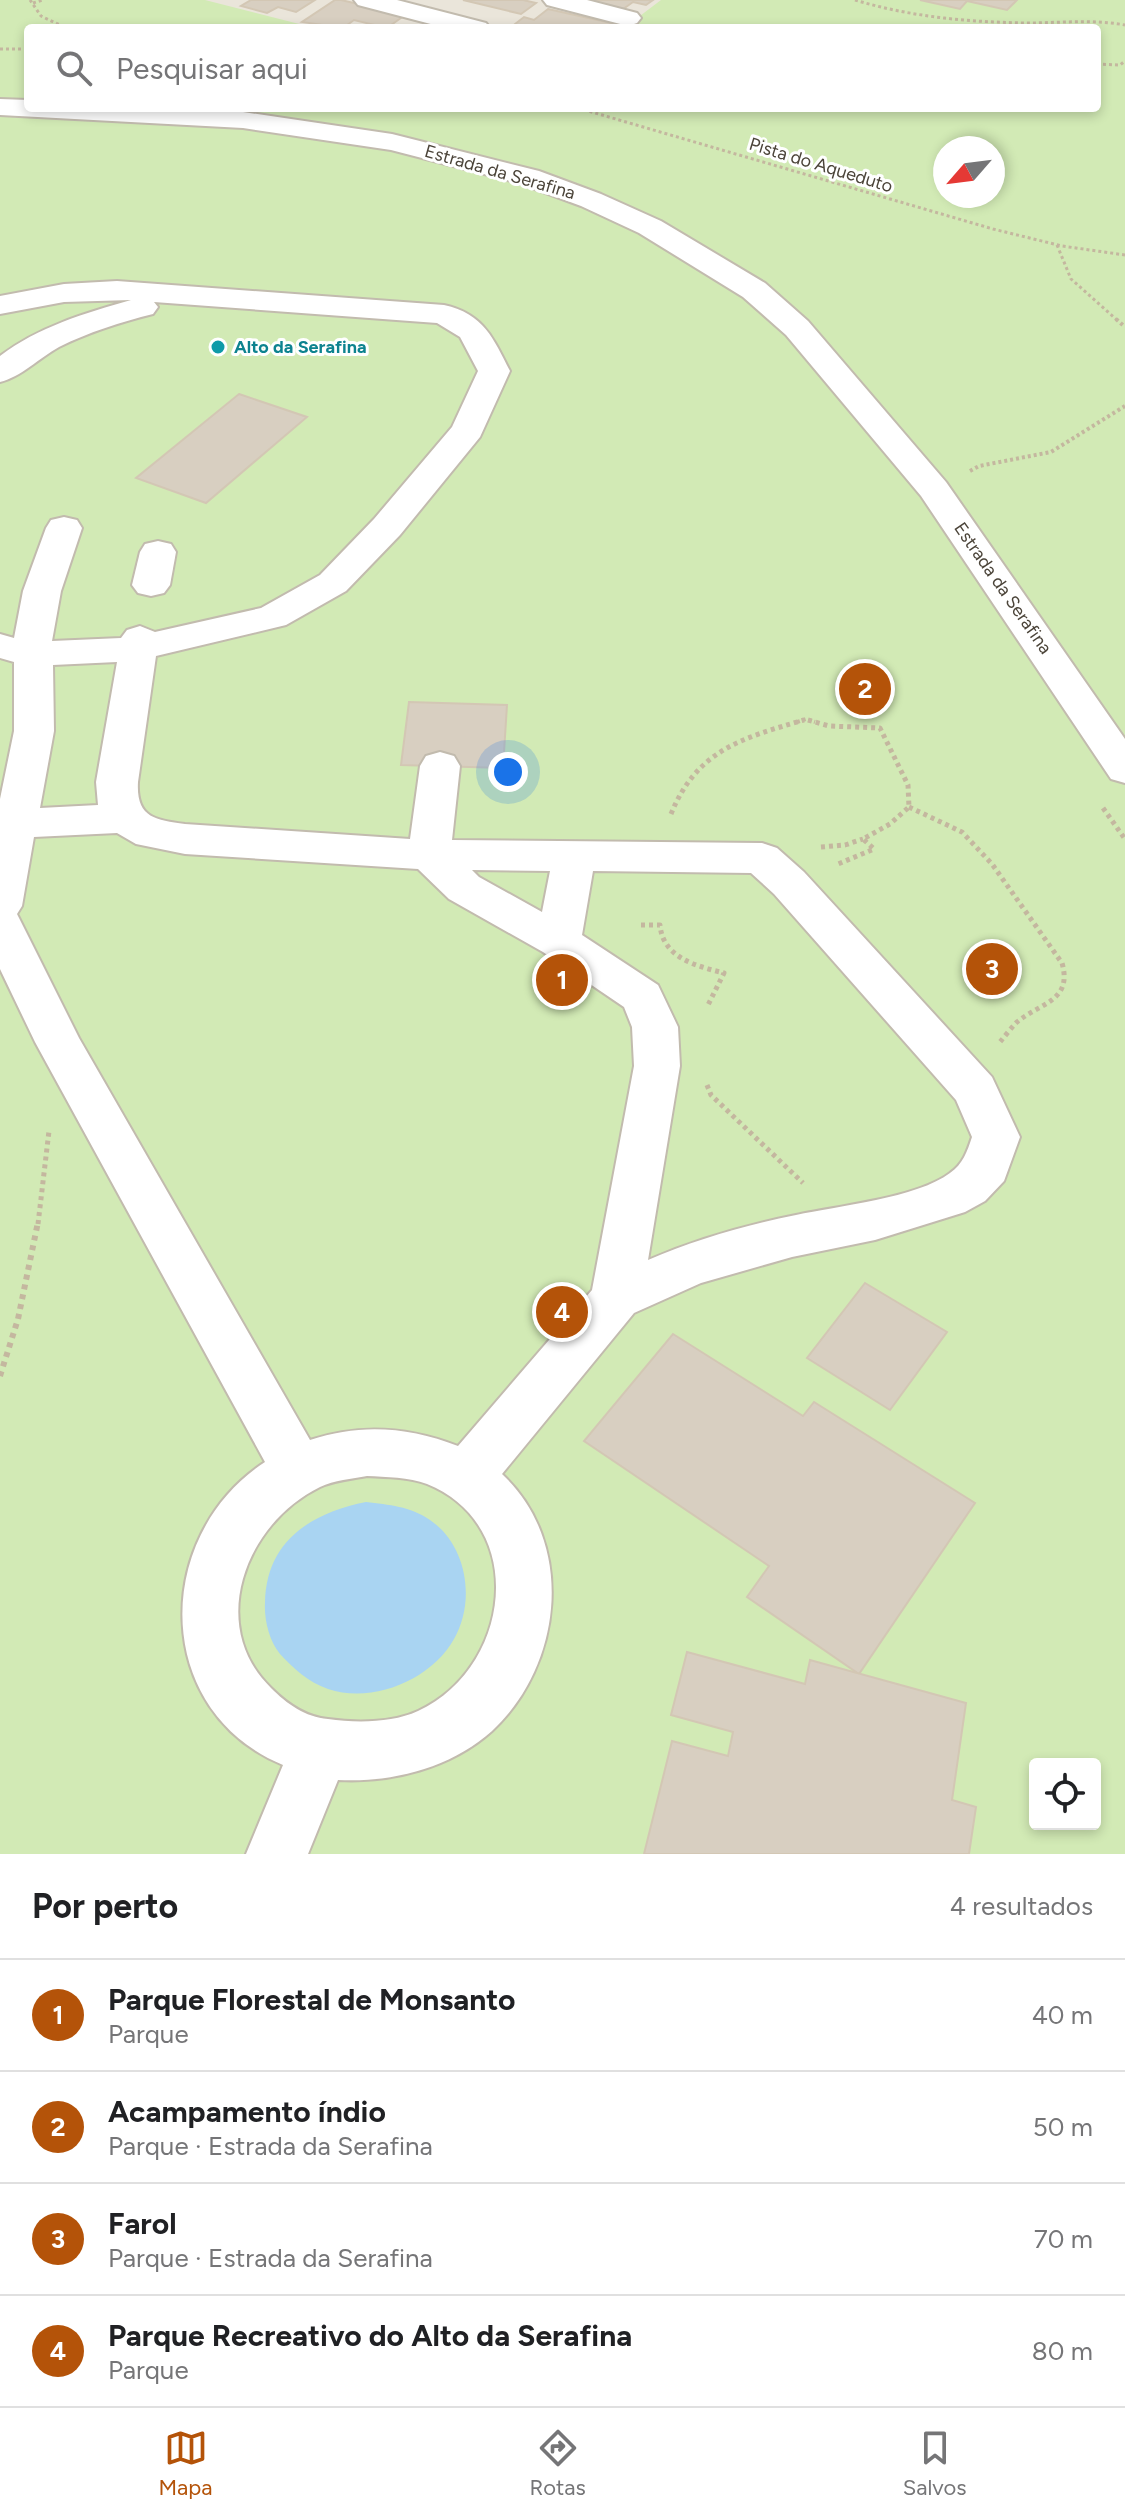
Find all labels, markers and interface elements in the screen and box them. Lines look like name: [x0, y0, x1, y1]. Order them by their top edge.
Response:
search box: [24, 24, 1101, 112]
icon: search: [52, 46, 96, 90]
text: Pesquisar aqui: [116, 50, 308, 87]
street label: Pista do Aqueduto: [747, 133, 895, 197]
north arrow: [933, 136, 1005, 208]
street label: Estrada da Serafina: [422, 140, 578, 204]
place label: Alto da Serafina: [234, 336, 367, 358]
marker: Alto da Serafina: [209, 338, 227, 356]
street label: Estrada da Serafina: [949, 518, 1057, 658]
pin: 2: [839, 659, 891, 719]
your location: [488, 752, 528, 792]
pin: 3: [966, 939, 1018, 999]
pin: 1: [536, 950, 588, 1010]
pin: 4: [536, 1282, 588, 1342]
map controls: [1029, 1758, 1101, 1830]
button: locate: [1029, 1758, 1101, 1830]
text: Por perto: [32, 1886, 178, 1927]
text: 4 resultados: [950, 1890, 1093, 1922]
text: Parque Florestal de Monsanto: [108, 1981, 515, 2018]
text: 1: [53, 1999, 63, 2031]
text: 40 m: [1032, 1999, 1093, 2031]
text: Parque: [108, 2018, 189, 2050]
text: Acampamento índio: [108, 2093, 386, 2130]
text: 2: [50, 2111, 66, 2143]
text: 50 m: [1033, 2111, 1093, 2143]
text: Parque · Estrada da Serafina: [108, 2130, 433, 2162]
text: Farol: [108, 2205, 177, 2242]
text: 3: [51, 2223, 65, 2255]
text: 70 m: [1034, 2223, 1093, 2255]
text: Parque · Estrada da Serafina: [108, 2242, 433, 2274]
text: Parque Recreativo do Alto da Serafina: [108, 2317, 632, 2354]
text: 4: [50, 2335, 66, 2367]
text: 80 m: [1032, 2335, 1093, 2367]
text: Parque: [108, 2354, 189, 2386]
tab: Mapa: [158, 2426, 213, 2501]
tab: Rotas: [530, 2426, 586, 2501]
tab: Salvos: [903, 2426, 967, 2501]

